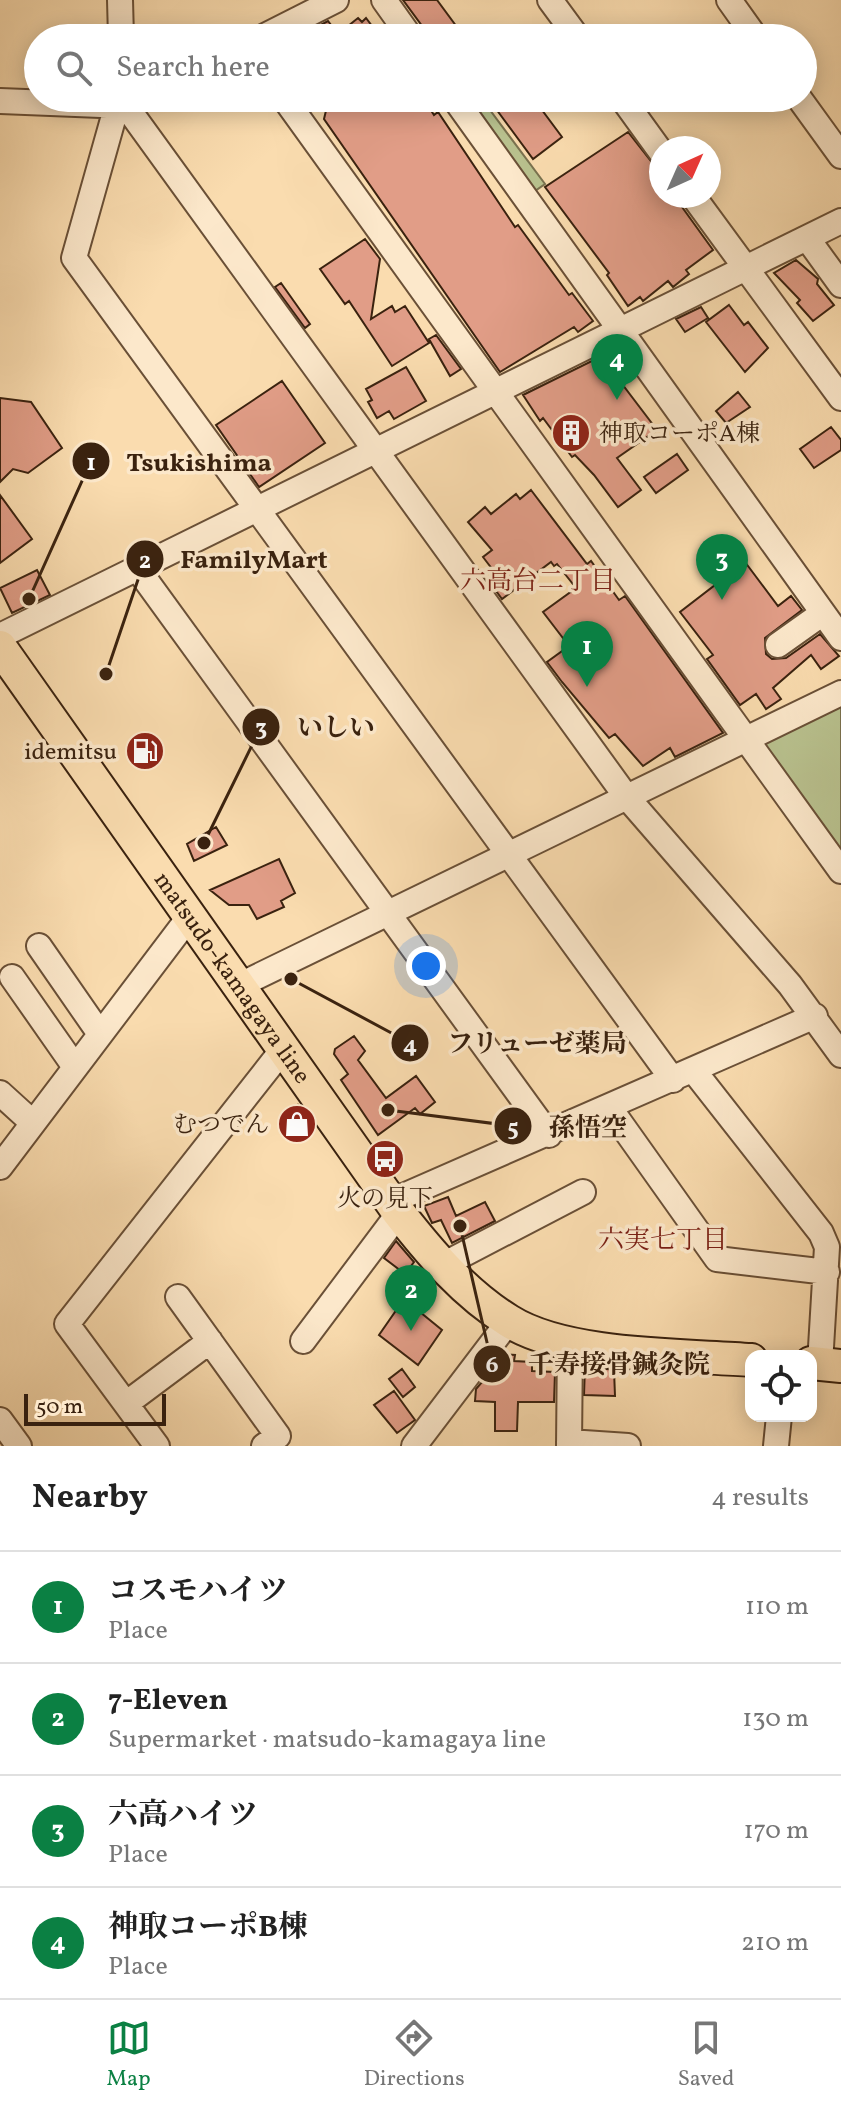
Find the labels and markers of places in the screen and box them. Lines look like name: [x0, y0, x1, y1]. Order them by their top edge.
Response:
pin: 4: [591, 334, 643, 400]
building icon: 神取コーポA棟: [550, 412, 592, 454]
place label: 神取コーポA棟: [599, 418, 760, 452]
callout: Tsukishima: [71, 436, 288, 486]
callout: FamilyMart: [125, 534, 344, 584]
pin: 3: [696, 534, 748, 600]
pin: 1: [561, 621, 613, 687]
callout: いしい: [241, 702, 391, 752]
fuel station icon: idemitsu: [124, 730, 166, 772]
place label: idemitsu: [24, 736, 117, 770]
callout: フリューゼ薬局: [390, 1018, 644, 1068]
callout: 孫悟空: [493, 1101, 643, 1151]
shop icon: むつでん: [276, 1103, 318, 1145]
place label: むつでん: [173, 1109, 269, 1143]
bus stop icon: 火の見下: [364, 1138, 406, 1180]
place label: 火の見下: [337, 1183, 433, 1217]
pin: 2: [385, 1265, 437, 1331]
callout: 千寿接骨鍼灸院: [472, 1339, 726, 1389]

